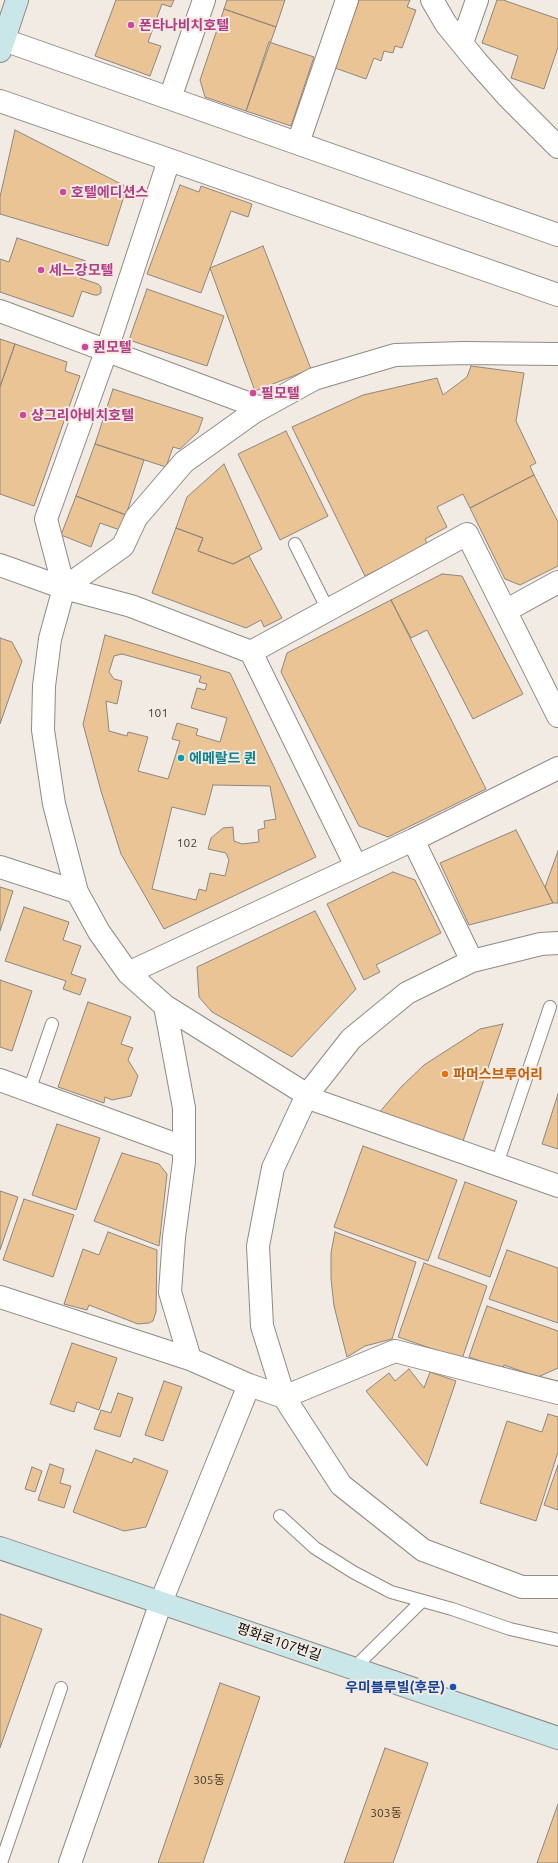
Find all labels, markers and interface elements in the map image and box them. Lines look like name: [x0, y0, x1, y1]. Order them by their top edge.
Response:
place label: 폰타나비치호텔: [139, 17, 229, 33]
marker: 폰타나비치호텔: [126, 20, 136, 30]
place label: 호텔에디션스: [71, 184, 148, 200]
marker: 호텔에디션스: [58, 187, 68, 197]
place label: 세느강모텔: [49, 262, 113, 278]
marker: 세느강모텔: [36, 265, 46, 275]
place label: 퀸모텔: [93, 339, 132, 355]
marker: 퀸모텔: [80, 342, 90, 352]
place label: 필모텔: [261, 385, 300, 401]
marker: 필모텔: [248, 388, 258, 398]
place label: 샹그리아비치호텔: [31, 407, 134, 423]
marker: 샹그리아비치호텔: [18, 410, 28, 420]
house number: 101: [148, 706, 168, 720]
place label: 에메랄드 퀸: [189, 750, 257, 766]
marker: 에메랄드 퀸: [176, 753, 186, 763]
house number: 102: [177, 836, 197, 850]
place label: 파머스브루어리: [453, 1066, 543, 1082]
marker: 파머스브루어리: [440, 1069, 450, 1079]
street label: 평화로107번길: [235, 1620, 323, 1664]
place label: 우미블루빌(후문): [345, 1679, 445, 1695]
marker: 우미블루빌(후문): [448, 1682, 458, 1692]
house number: 305동: [193, 1773, 225, 1787]
house number: 303동: [370, 1806, 402, 1820]

